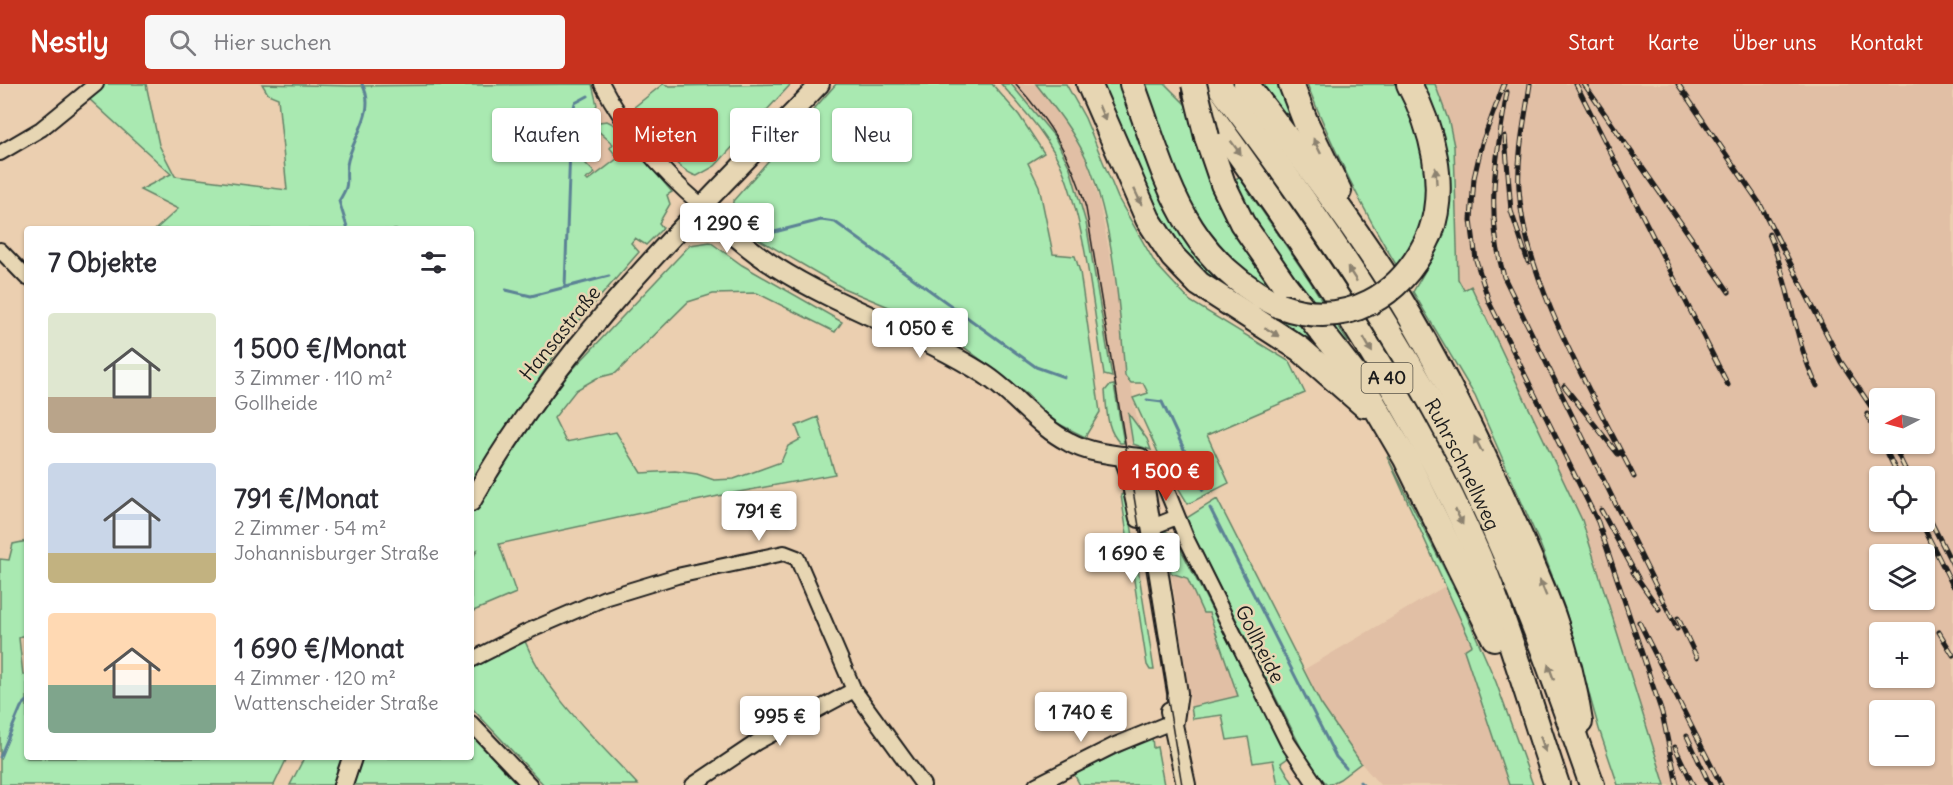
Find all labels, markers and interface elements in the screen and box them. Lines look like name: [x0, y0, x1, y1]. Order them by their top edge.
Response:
search box: [145, 15, 565, 69]
text: Nestly: [30, 24, 109, 60]
icon: search: [166, 26, 199, 59]
text: Hier suchen: [214, 28, 332, 56]
text: Start: [1568, 29, 1614, 56]
text: Karte: [1647, 29, 1699, 56]
text: Über uns: [1732, 29, 1817, 56]
text: Kontakt: [1850, 29, 1923, 56]
one-way arrow: [1097, 105, 1107, 123]
chip: Kaufen: [492, 108, 601, 162]
chip: Mieten: [613, 108, 718, 162]
chip: Filter: [730, 108, 820, 162]
chip: Neu: [832, 108, 912, 162]
one-way arrow: [1313, 137, 1322, 154]
one-way arrow: [1229, 141, 1241, 156]
one-way arrow: [1431, 167, 1441, 186]
one-way arrow: [1133, 188, 1142, 205]
pin: 1 290 €: [672, 203, 782, 254]
text: 1 290 €: [694, 210, 760, 235]
text: 7 Objekte: [48, 246, 157, 279]
icon: filters: [417, 246, 450, 279]
one-way arrow: [1347, 266, 1358, 282]
street label: Hansastraße: [514, 280, 605, 385]
pin: 1 050 €: [865, 308, 975, 359]
text: 1 050 €: [886, 315, 954, 340]
one-way arrow: [1264, 326, 1280, 337]
text: 1 500 €/Monat: [234, 332, 406, 365]
icon: home: [96, 337, 168, 409]
one-way arrow: [1362, 337, 1373, 353]
road number: A 40: [1362, 363, 1412, 393]
text: 3 Zimmer · 110 m²: [234, 365, 393, 390]
north arrow: [1869, 388, 1935, 454]
map controls: [1869, 388, 1935, 766]
text: Gollheide: [234, 390, 318, 415]
street label: Ruhrschnellweg: [1419, 394, 1506, 534]
one-way arrow: [1473, 435, 1483, 452]
pin: 1 500 €: [1111, 451, 1221, 502]
text: 1 500 €: [1132, 458, 1200, 483]
button: locate: [1869, 466, 1935, 532]
text: 791 €/Monat: [234, 482, 379, 515]
icon: home: [96, 487, 168, 559]
pin: 791 €: [717, 491, 801, 542]
text: 791 €: [736, 498, 782, 523]
one-way arrow: [1454, 509, 1464, 526]
text: 2 Zimmer · 54 m²: [234, 515, 386, 540]
pin: 1 690 €: [1077, 533, 1187, 584]
text: Johannisburger Straße: [234, 540, 439, 565]
text: 1 690 €: [1099, 540, 1165, 565]
button: layers: [1869, 544, 1935, 610]
one-way arrow: [1538, 578, 1548, 596]
street label: Gollheide: [1230, 601, 1291, 687]
button: +: [1869, 622, 1935, 688]
text: 1 690 €/Monat: [234, 632, 404, 665]
icon: home: [96, 637, 168, 709]
one-way arrow: [1545, 663, 1555, 681]
text: 4 Zimmer · 120 m²: [234, 665, 396, 690]
text: Wattenscheider Straße: [234, 690, 439, 715]
pin: 1 740 €: [1026, 692, 1136, 743]
pin: 995 €: [738, 696, 822, 747]
text: 1 740 €: [1049, 699, 1113, 724]
button: −: [1869, 700, 1935, 766]
text: 995 €: [754, 703, 806, 728]
one-way arrow: [1539, 735, 1548, 753]

